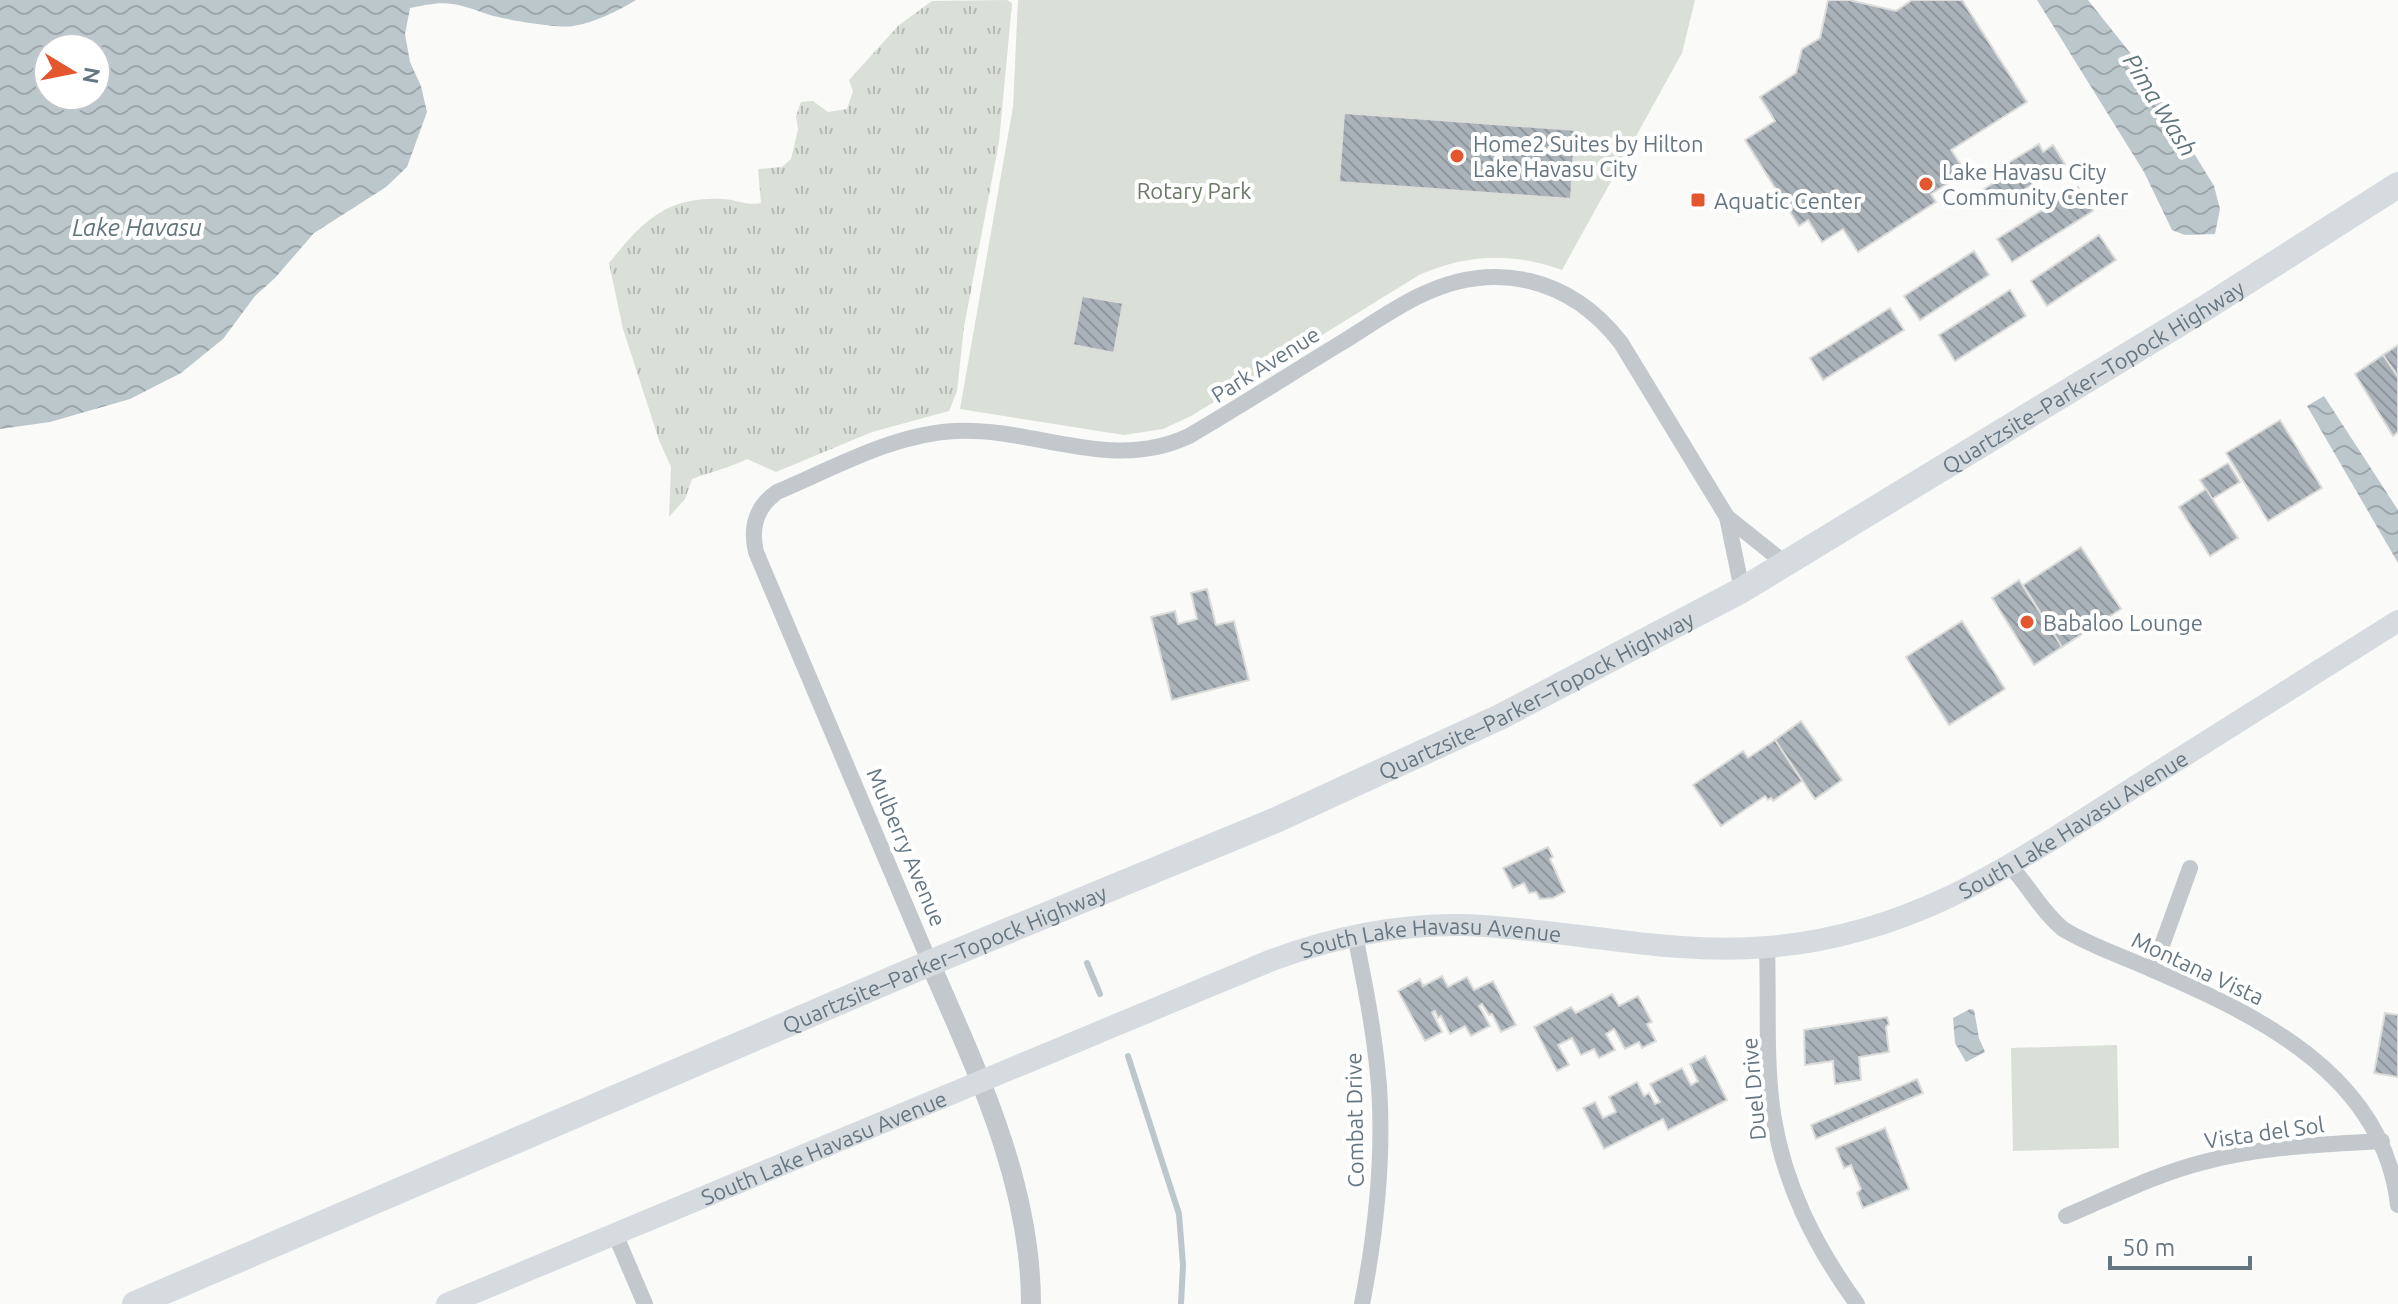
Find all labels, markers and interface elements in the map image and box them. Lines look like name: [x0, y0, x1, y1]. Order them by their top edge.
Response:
north arrow: [32, 32, 112, 112]
water label: Pima Wash: [2118, 49, 2202, 161]
text: N: [78, 65, 106, 86]
place label: Home2 Suites by Hilton Lake Havasu City: [1473, 131, 1704, 181]
marker: Home2 Suites by Hilton Lake Havasu City: [1448, 147, 1466, 165]
place label: Lake Havasu City Community Center: [1942, 159, 2129, 209]
marker: Lake Havasu City Community Center: [1917, 175, 1935, 193]
park label: Rotary Park: [1137, 178, 1251, 203]
place label: Aquatic Center: [1714, 188, 1862, 213]
marker: Aquatic Center: [1689, 191, 1707, 209]
water label: Lake Havasu: [72, 214, 202, 241]
street label: Quartzsite–Parker–Topock Highway: [1937, 274, 2249, 478]
street label: Park Avenue: [1206, 321, 1324, 407]
street label: Quartzsite–Parker–Topock Highway: [1374, 605, 1698, 784]
place label: Babaloo Lounge: [2043, 610, 2203, 635]
marker: Babaloo Lounge: [2018, 613, 2036, 631]
street label: South Lake Havasu Avenue: [1954, 745, 2192, 903]
street label: Mulberry Avenue: [862, 764, 952, 930]
street label: Quartzsite–Parker–Topock Highway: [778, 879, 1110, 1037]
street label: South Lake Havasu Avenue: [1297, 912, 1563, 962]
street label: Montana Vista: [2128, 926, 2268, 1010]
street label: Duel Drive: [1736, 1037, 1770, 1141]
street label: Combat Drive: [1340, 1052, 1368, 1188]
street label: South Lake Havasu Avenue: [697, 1085, 950, 1209]
street label: Vista del Sol: [2203, 1111, 2326, 1153]
scale bar: [2110, 1220, 2250, 1270]
text: 50 m: [2122, 1234, 2175, 1261]

